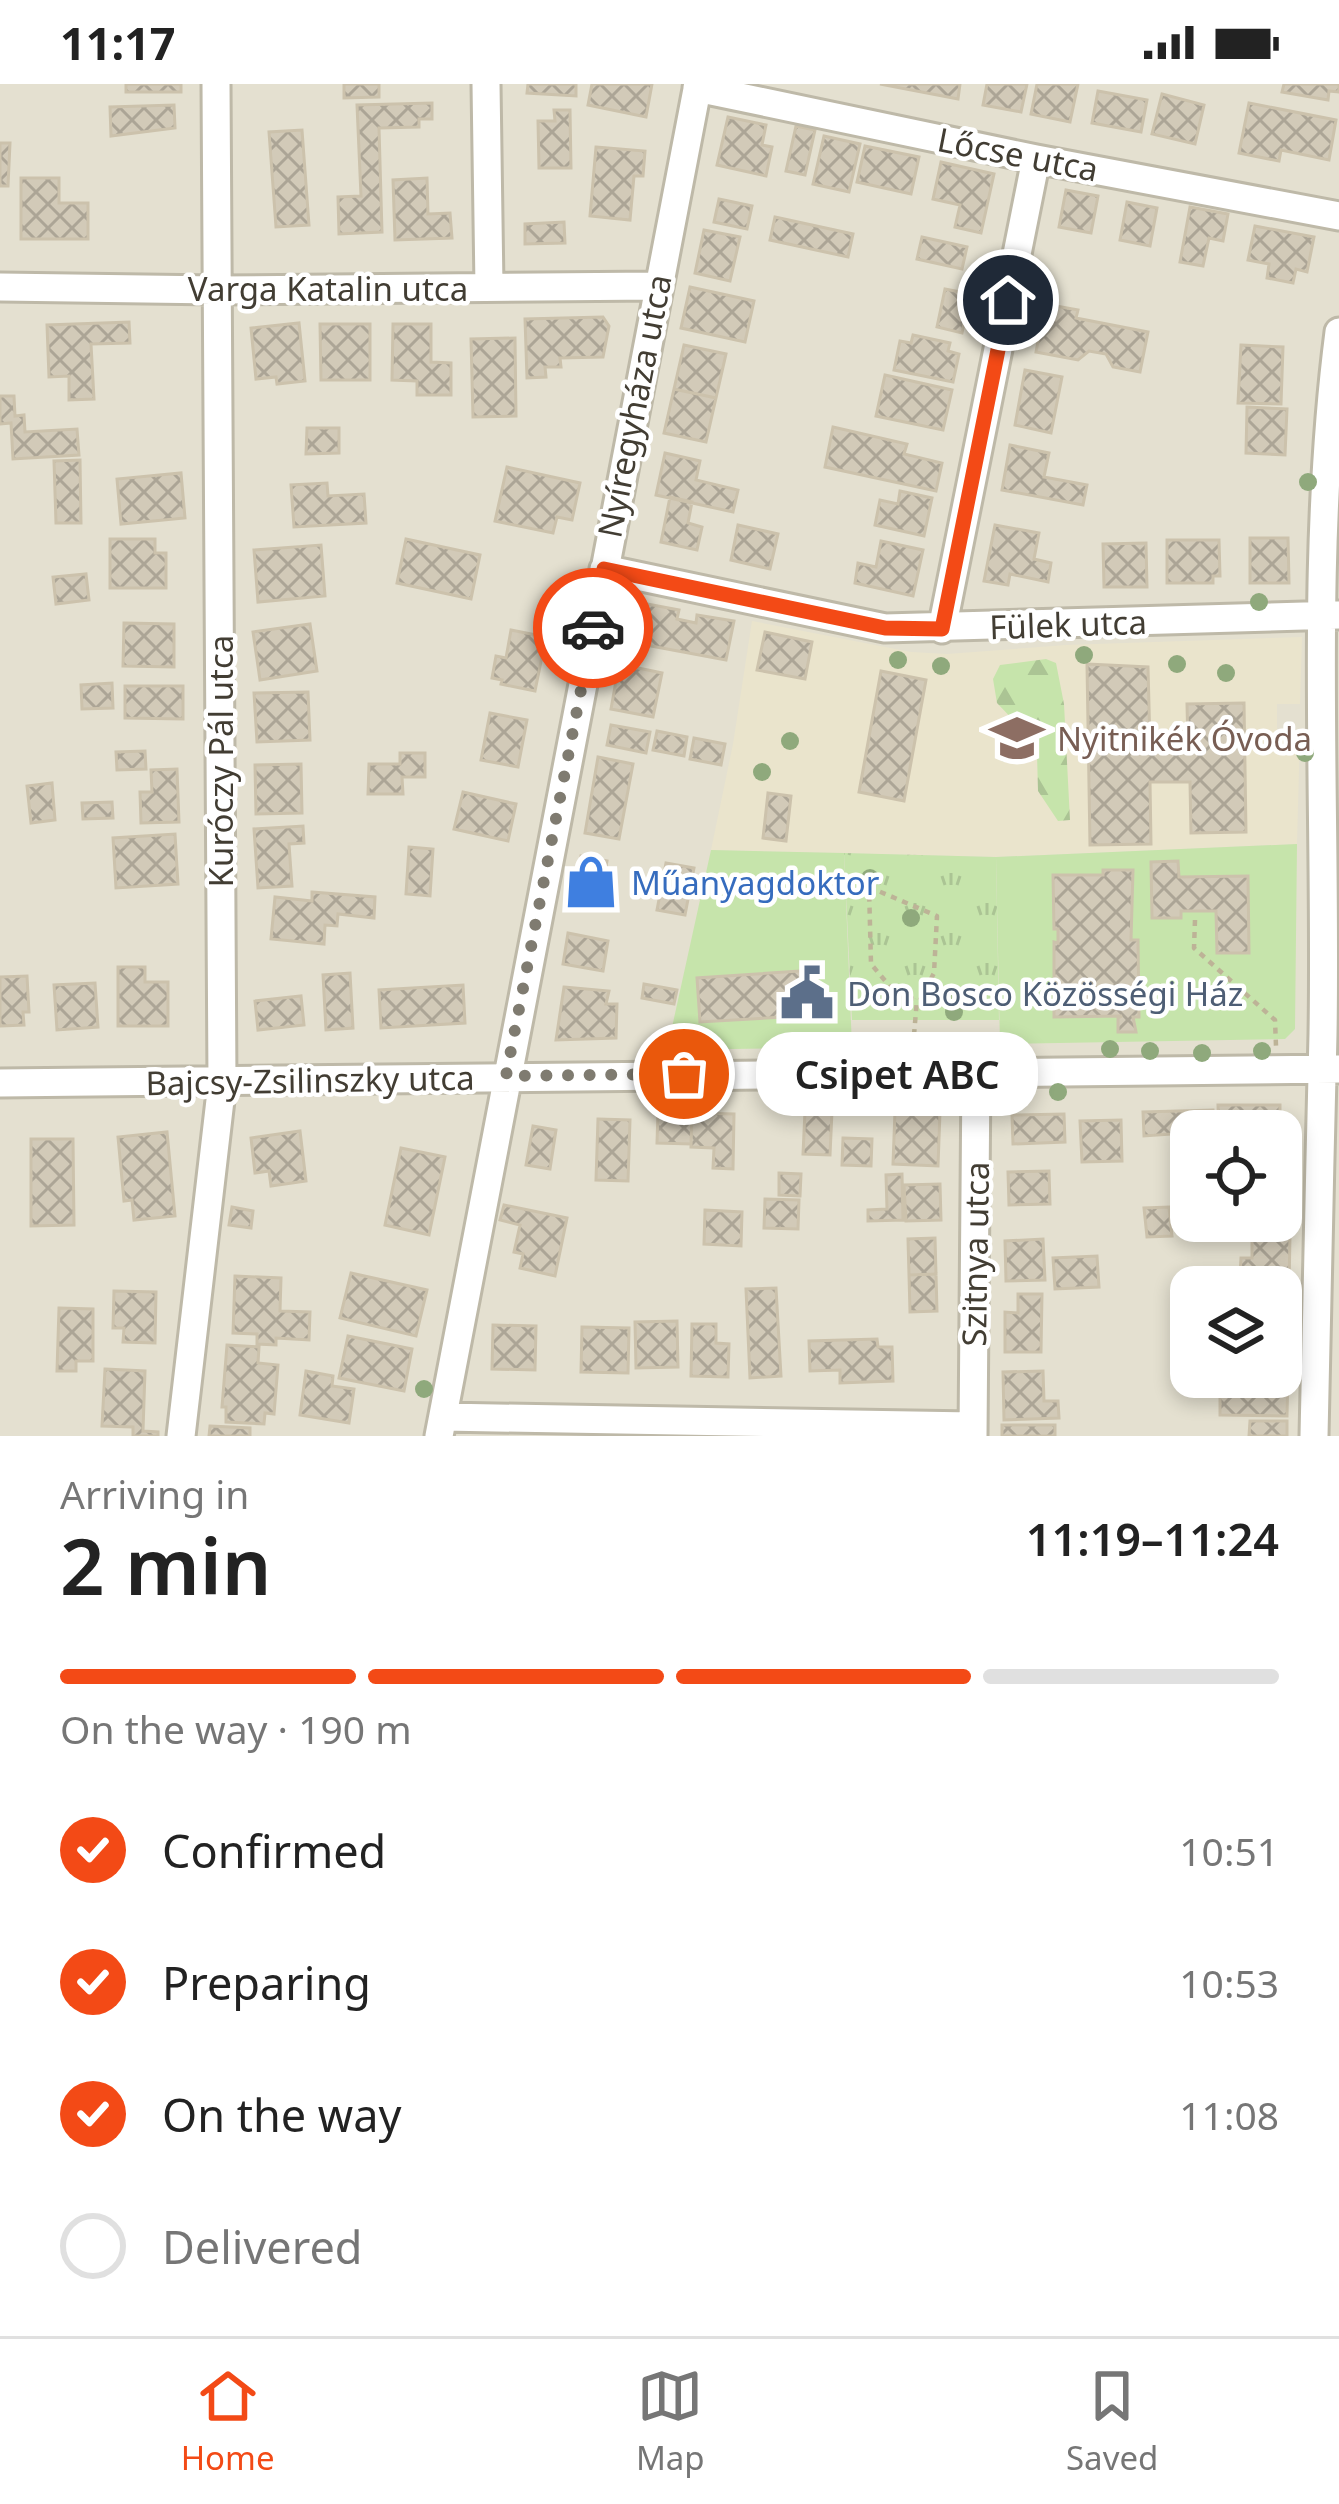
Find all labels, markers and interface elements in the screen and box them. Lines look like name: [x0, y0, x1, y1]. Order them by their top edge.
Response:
text: 11:17: [60, 12, 176, 73]
street label: Lőcse utca: [934, 116, 1102, 192]
pin: [957, 249, 1059, 351]
street label: Varga Katalin utca: [188, 266, 468, 311]
icon: home: [975, 267, 1041, 333]
street label: Nyíregyháza utca: [586, 271, 682, 541]
courier: [533, 568, 653, 688]
icon: car: [560, 595, 626, 661]
street label: Fülek utca: [989, 599, 1147, 649]
street label: Kuróczy Pál utca: [198, 635, 243, 887]
school or university icon: Nyitnikék Óvoda: [988, 709, 1046, 767]
place label: Nyitnikék Óvoda: [1057, 716, 1312, 761]
shop icon: Műanyagdoktor: [562, 853, 620, 911]
place label: Műanyagdoktor: [631, 860, 880, 905]
public building icon: Don Bosco Közösségi Ház: [778, 964, 836, 1022]
place label: Don Bosco Közösségi Ház: [847, 971, 1243, 1016]
pin: [633, 1023, 735, 1125]
callout: Csipet ABC: [756, 1032, 1038, 1116]
icon: bag: [651, 1041, 717, 1107]
text: Csipet ABC: [794, 1047, 1000, 1100]
street label: Bajcsy-Zsilinszky utca: [145, 1055, 475, 1105]
map controls: [1170, 1110, 1302, 1398]
button: locate: [1170, 1110, 1302, 1242]
street label: Szitnya utca: [951, 1161, 999, 1347]
button: layers: [1170, 1266, 1302, 1398]
text: Arriving in: [60, 1467, 249, 1520]
text: 11:19–11:24: [1026, 1508, 1279, 1569]
text: 2 min: [60, 1512, 272, 1618]
text: On the way · 190 m: [60, 1702, 412, 1755]
icon: check: [60, 1817, 126, 1883]
text: Confirmed: [162, 1820, 386, 1881]
text: 10:51: [1179, 1824, 1279, 1877]
icon: check: [60, 1949, 126, 2015]
text: Preparing: [162, 1952, 371, 2013]
text: 10:53: [1179, 1956, 1279, 2009]
icon: check: [60, 2081, 126, 2147]
text: On the way: [162, 2084, 401, 2145]
text: 11:08: [1179, 2088, 1279, 2141]
text: Delivered: [162, 2216, 362, 2277]
tab: Home: [181, 2363, 275, 2480]
tab: Map: [636, 2363, 705, 2480]
tab: Saved: [1066, 2363, 1158, 2480]

